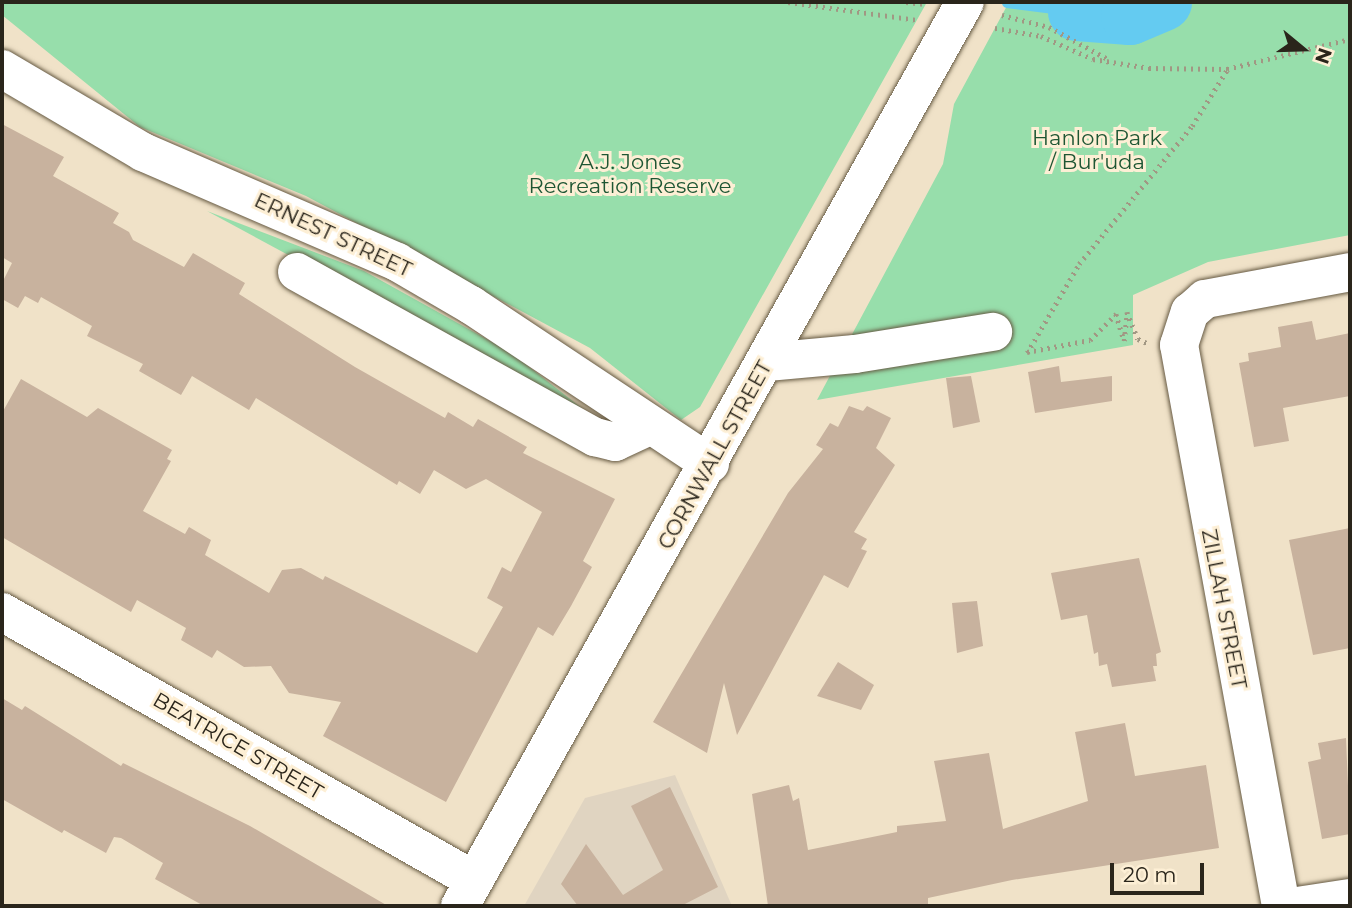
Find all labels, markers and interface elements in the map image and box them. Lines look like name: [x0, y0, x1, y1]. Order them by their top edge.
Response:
north arrow: [1268, 14, 1338, 84]
text: N: [1310, 45, 1337, 67]
park label: Hanlon Park / Bur'uda: [1032, 125, 1162, 175]
park label: A.J. Jones Recreation Reserve: [529, 149, 731, 199]
street label: ERNEST STREET: [250, 188, 416, 282]
street label: CORNWALL STREET: [653, 356, 777, 554]
street label: ZILLAH STREET: [1196, 527, 1252, 691]
street label: BEATRICE STREET: [148, 687, 328, 805]
scale bar: [1114, 848, 1208, 892]
text: 20 m: [1123, 862, 1177, 887]

